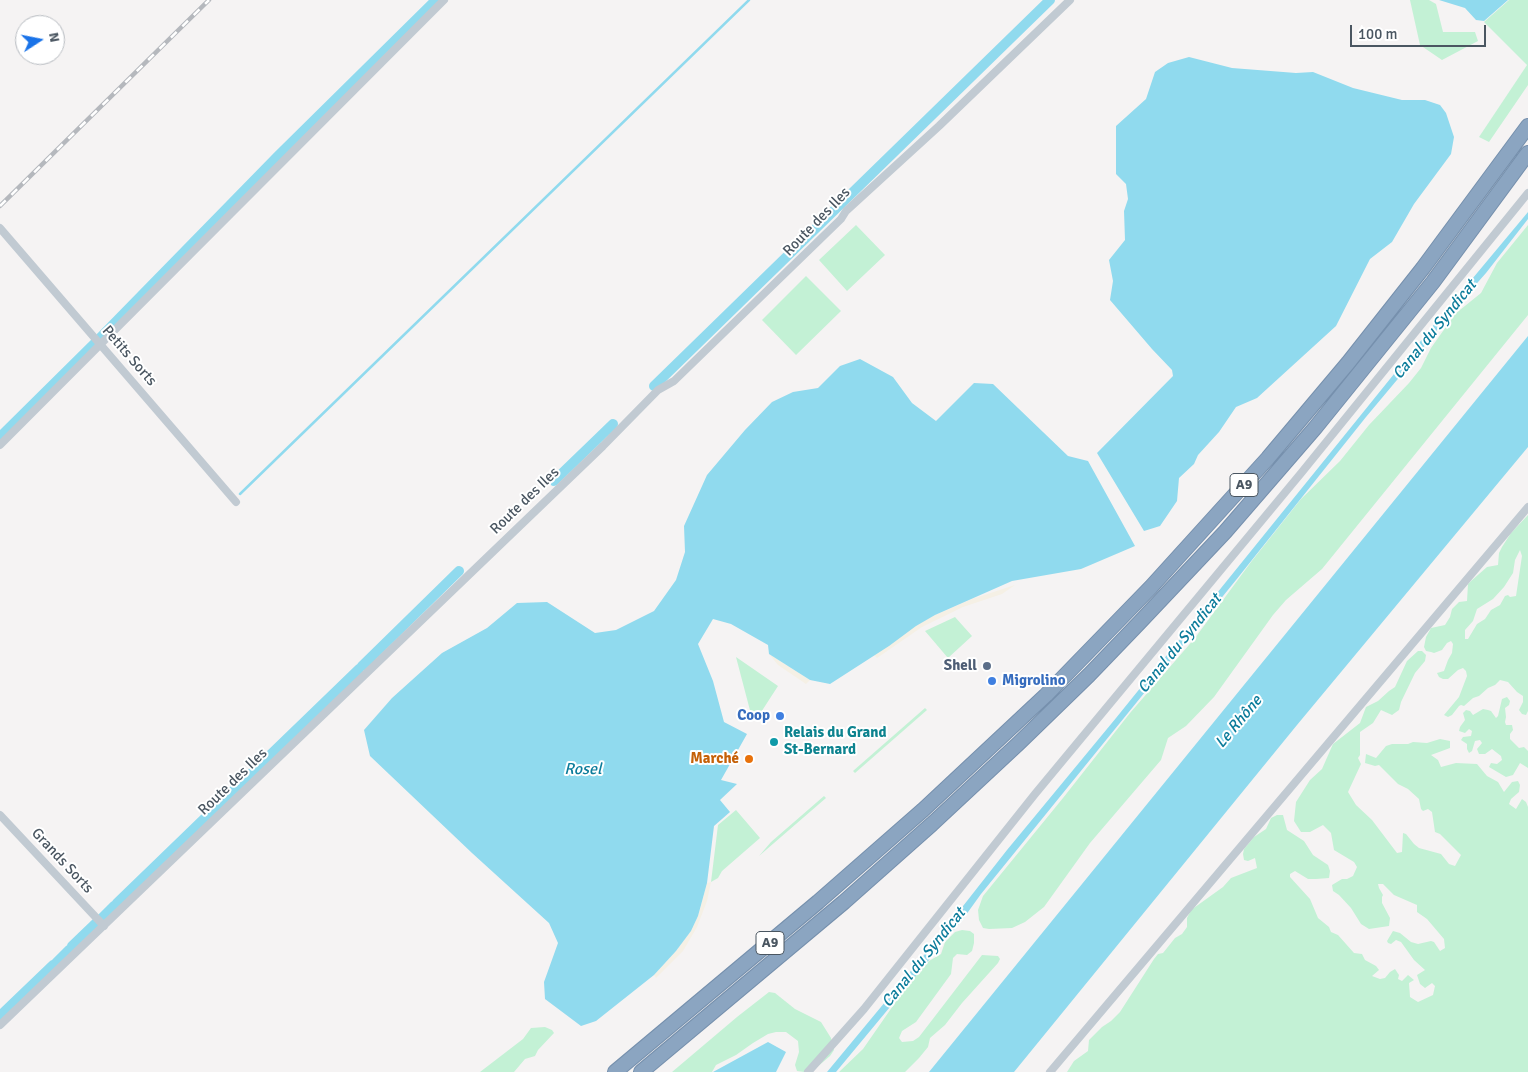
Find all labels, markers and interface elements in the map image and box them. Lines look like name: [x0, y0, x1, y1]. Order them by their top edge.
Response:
north arrow: [15, 15, 65, 65]
scale bar: [1353, 15, 1489, 47]
text: 100 m: [1358, 25, 1398, 43]
text: N: [45, 31, 64, 44]
street label: Route des Iles: [780, 184, 854, 260]
water label: Canal du Syndicat: [1389, 277, 1481, 383]
street label: Petits Sorts: [98, 322, 160, 390]
street label: Route des Iles: [487, 464, 563, 538]
road number: A9: [1230, 474, 1258, 496]
water label: Canal du Syndicat: [1134, 591, 1226, 697]
place label: Shell: [944, 657, 977, 675]
marker: Shell: [981, 660, 993, 672]
place label: Migrolino: [1002, 672, 1066, 690]
marker: Migrolino: [986, 675, 998, 687]
water label: Le Rhône: [1211, 692, 1267, 752]
place label: Coop: [737, 707, 770, 725]
marker: Coop: [774, 710, 786, 722]
place label: Relais du Grand St-Bernard: [784, 724, 887, 759]
marker: Relais du Grand St-Bernard: [768, 736, 780, 748]
street label: Route des Iles: [195, 745, 271, 819]
place label: Marché: [690, 750, 739, 768]
marker: Marché: [743, 753, 755, 765]
water label: Rosel: [564, 760, 602, 780]
street label: Grands Sorts: [27, 825, 97, 897]
water label: Canal du Syndicat: [878, 905, 970, 1011]
road number: A9: [756, 931, 784, 954]

